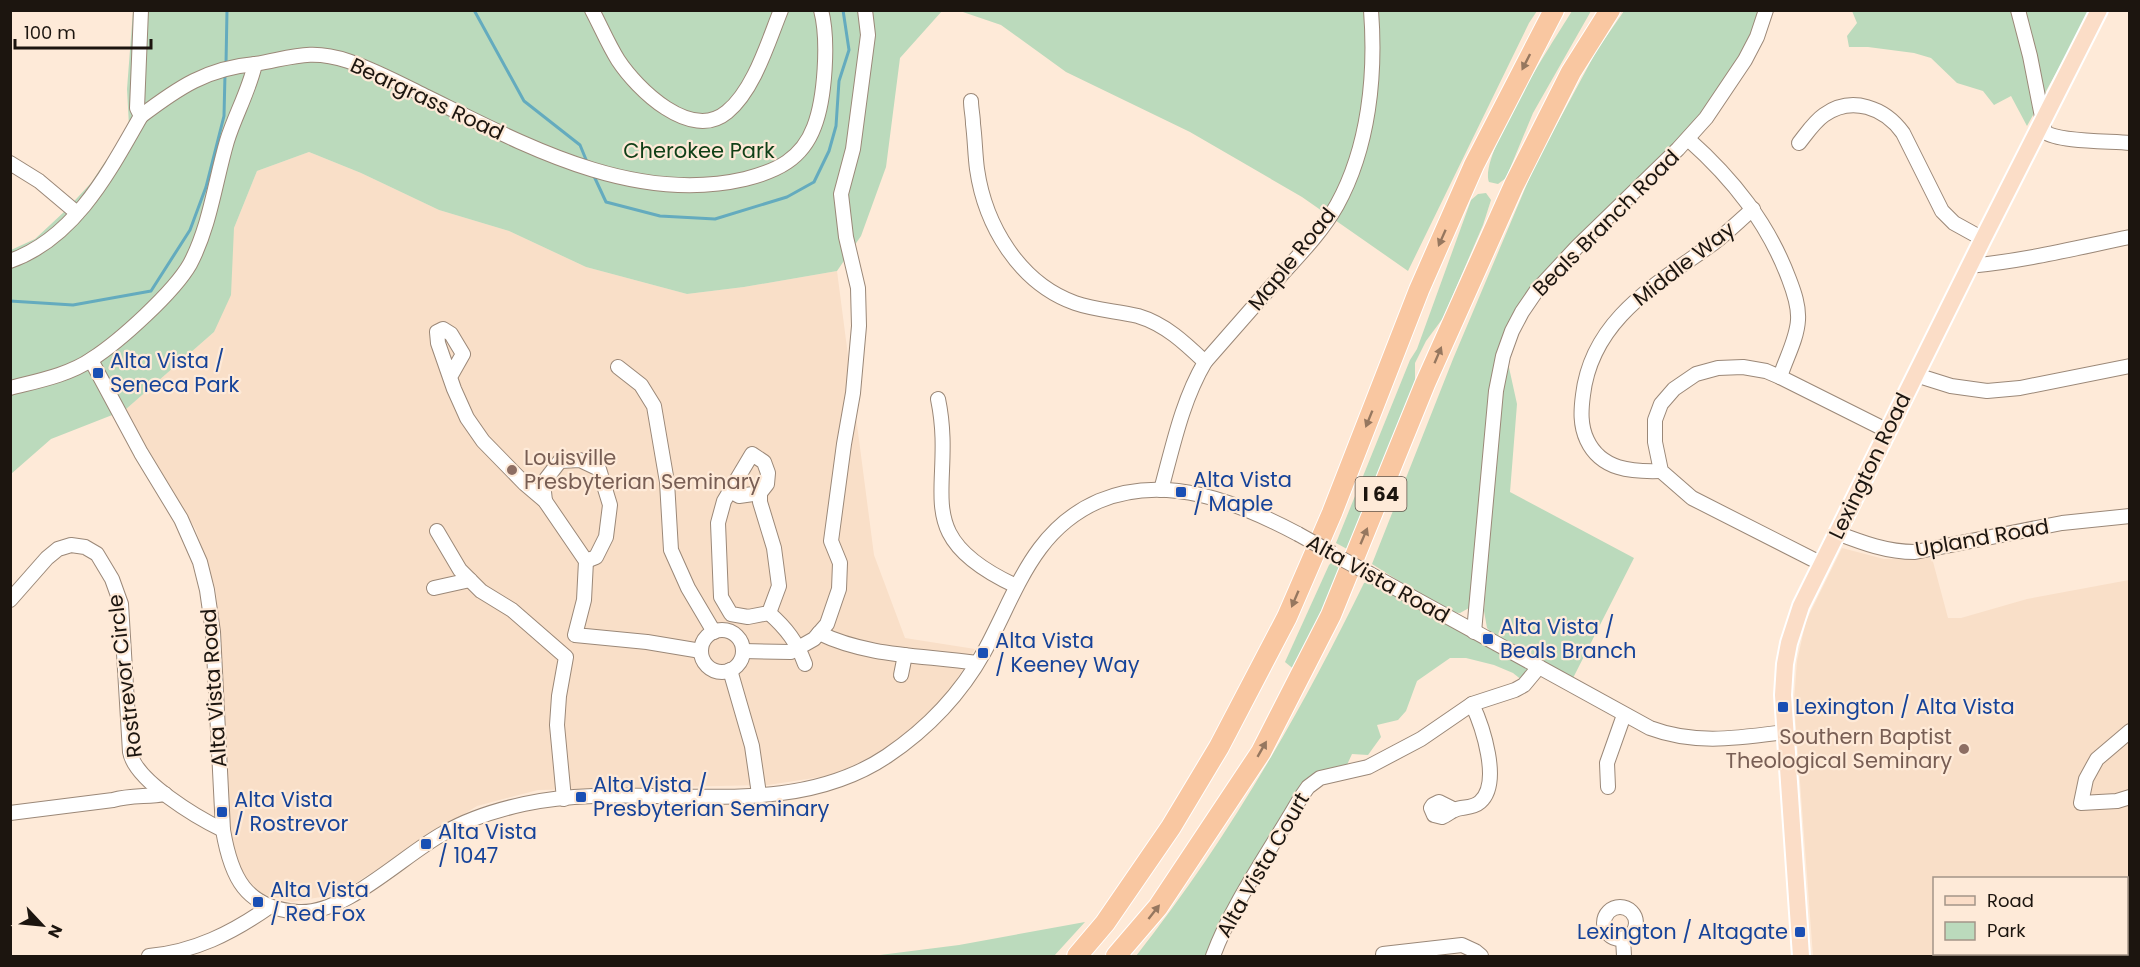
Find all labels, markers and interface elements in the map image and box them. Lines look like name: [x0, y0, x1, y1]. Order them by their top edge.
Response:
scale bar: [15, 12, 152, 50]
text: 100 m: [24, 20, 76, 45]
street label: Beargrass Road: [346, 50, 509, 147]
one-way arrow: [1521, 54, 1531, 71]
park label: Cherokee Park: [623, 136, 775, 165]
street label: Beals Branch Road: [1526, 143, 1685, 302]
street label: Maple Road: [1241, 201, 1342, 316]
street label: Middle Way: [1627, 215, 1741, 313]
one-way arrow: [1437, 229, 1447, 247]
place label: Alta Vista / Seneca Park: [110, 346, 240, 399]
one-way arrow: [1434, 346, 1443, 364]
marker: Alta Vista / Seneca Park: [91, 366, 105, 380]
street label: Lexington Road: [1822, 388, 1918, 544]
one-way arrow: [1364, 410, 1374, 428]
place label: Louisville Presbyterian Seminary: [524, 443, 761, 496]
marker: Louisville Presbyterian Seminary: [505, 463, 519, 477]
place label: Alta Vista / Maple: [1193, 465, 1292, 518]
road number: I 64: [1356, 477, 1406, 511]
marker: Alta Vista / Maple: [1174, 485, 1188, 499]
street label: Upland Road: [1913, 511, 2051, 564]
one-way arrow: [1359, 526, 1369, 544]
street label: Alta Vista Road: [1302, 527, 1455, 630]
one-way arrow: [1290, 590, 1299, 608]
street label: Rostrevor Circle: [100, 593, 149, 759]
street label: Alta Vista Road: [193, 608, 234, 768]
place label: Alta Vista / Beals Branch: [1500, 612, 1636, 665]
place label: Alta Vista / Keeney Way: [995, 626, 1140, 679]
marker: Alta Vista / Beals Branch: [1481, 632, 1495, 646]
marker: Alta Vista / Keeney Way: [976, 646, 990, 660]
place label: Lexington / Alta Vista: [1795, 692, 2015, 721]
marker: Lexington / Alta Vista: [1776, 700, 1790, 714]
place label: Southern Baptist Theological Seminary: [1726, 722, 1952, 775]
one-way arrow: [1257, 740, 1267, 757]
marker: Southern Baptist Theological Seminary: [1957, 742, 1971, 756]
place label: Alta Vista / Presbyterian Seminary: [593, 770, 830, 823]
place label: Alta Vista / Rostrevor: [234, 785, 348, 838]
street label: Alta Vista Court: [1209, 787, 1316, 943]
marker: Alta Vista / Presbyterian Seminary: [574, 790, 588, 804]
marker: Alta Vista / Rostrevor: [215, 805, 229, 819]
place label: Alta Vista / 1047: [438, 817, 537, 870]
marker: Alta Vista / 1047: [419, 837, 433, 851]
place label: Alta Vista / Red Fox: [270, 875, 369, 928]
legend: [1933, 877, 2128, 955]
text: Road: [1987, 888, 2034, 913]
north arrow: [12, 895, 72, 955]
marker: Alta Vista / Red Fox: [251, 895, 265, 909]
one-way arrow: [1147, 904, 1159, 919]
place label: Lexington / Altagate: [1577, 917, 1788, 946]
text: Park: [1987, 918, 2026, 943]
text: N: [42, 921, 68, 942]
marker: Lexington / Altagate: [1793, 925, 1807, 939]

